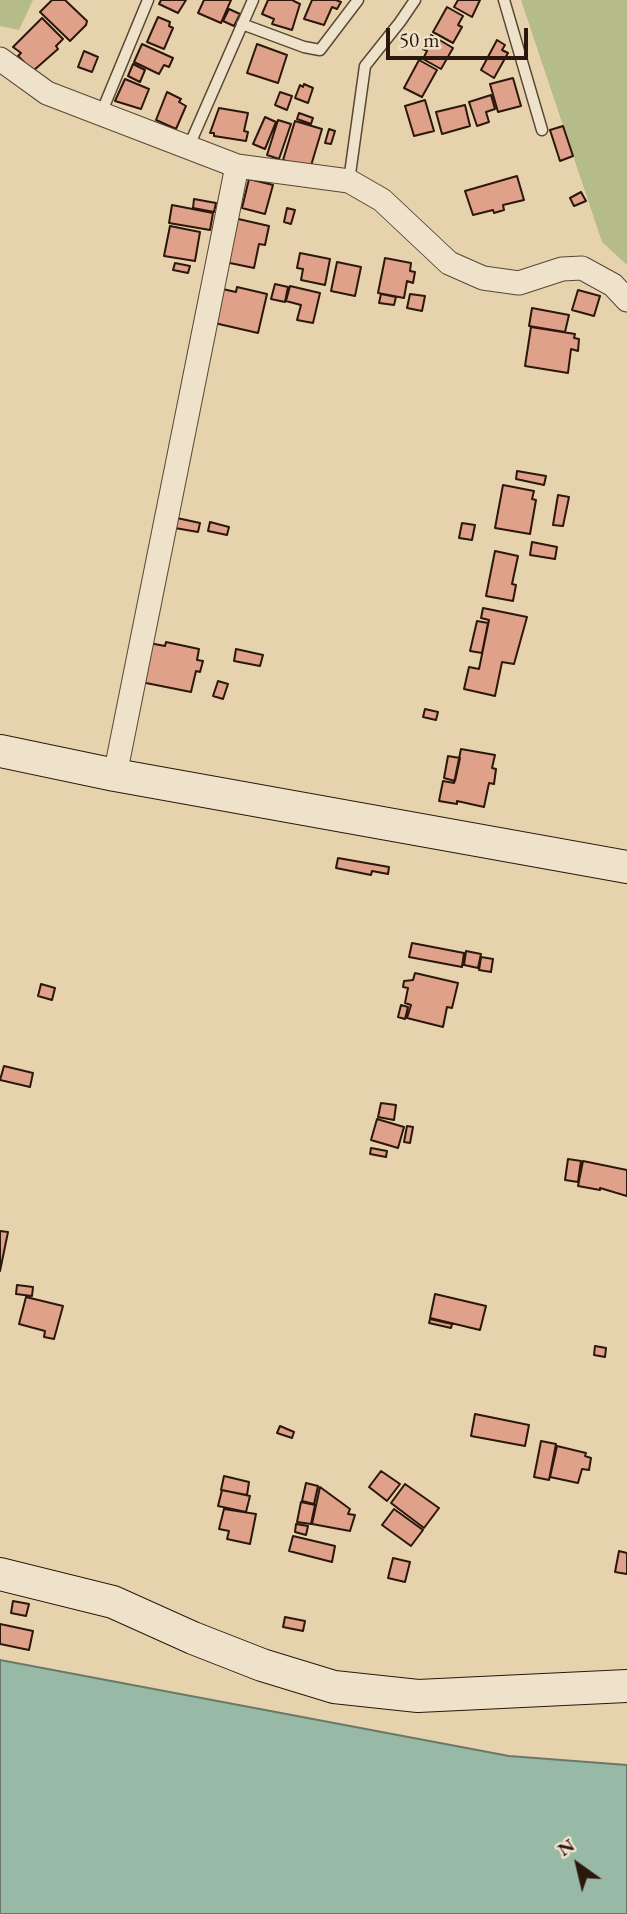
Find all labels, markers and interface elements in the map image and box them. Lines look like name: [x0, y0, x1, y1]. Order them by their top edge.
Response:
scale bar: [389, 14, 531, 58]
text: 50 m: [399, 26, 440, 53]
north arrow: [543, 1830, 613, 1900]
text: N: [553, 1833, 579, 1862]

